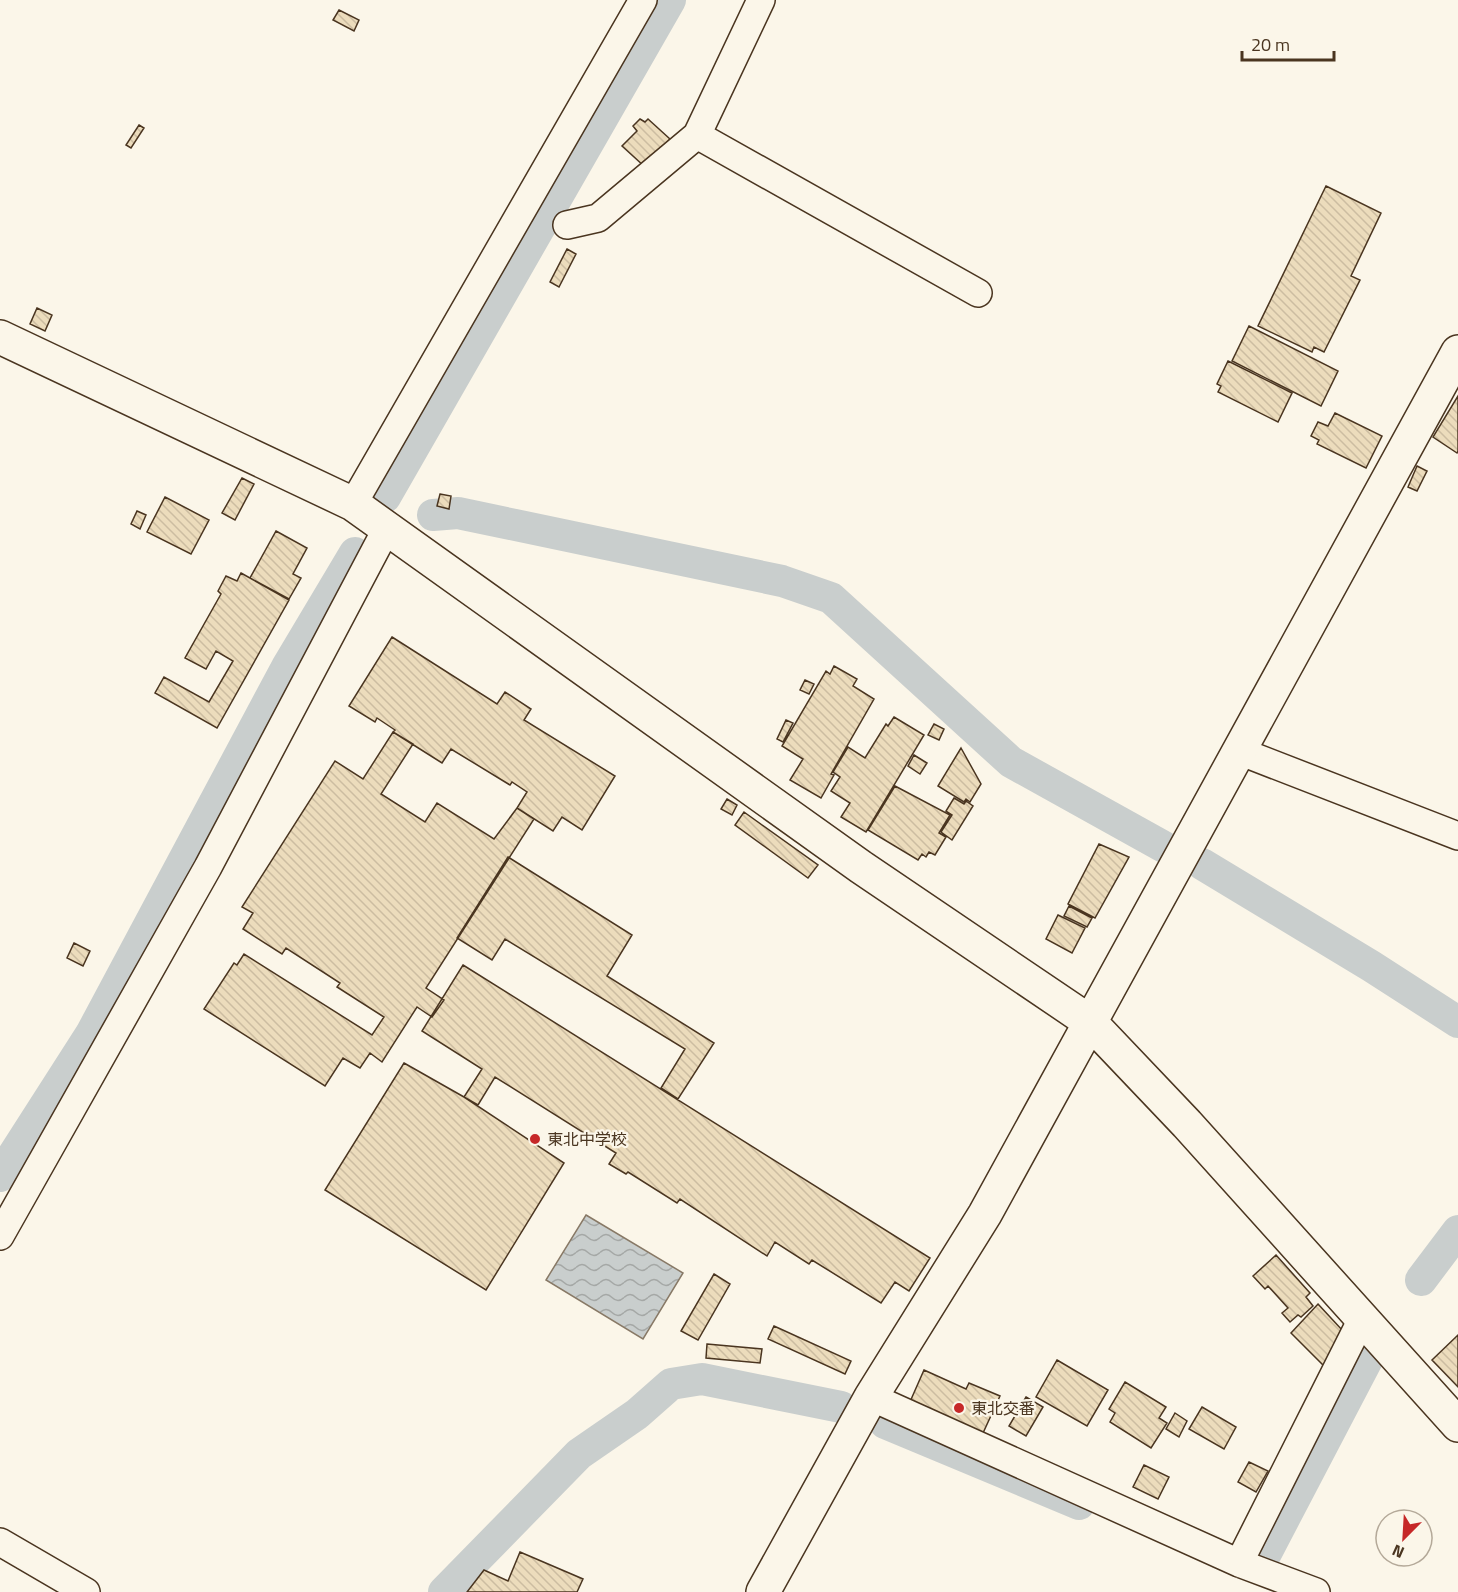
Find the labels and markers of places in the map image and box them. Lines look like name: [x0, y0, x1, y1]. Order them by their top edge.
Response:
place label: 東北中学校: [547, 1127, 627, 1151]
marker: 東北中学校: [528, 1132, 542, 1146]
place label: 東北交番: [971, 1396, 1035, 1420]
marker: 東北交番: [952, 1401, 966, 1415]

